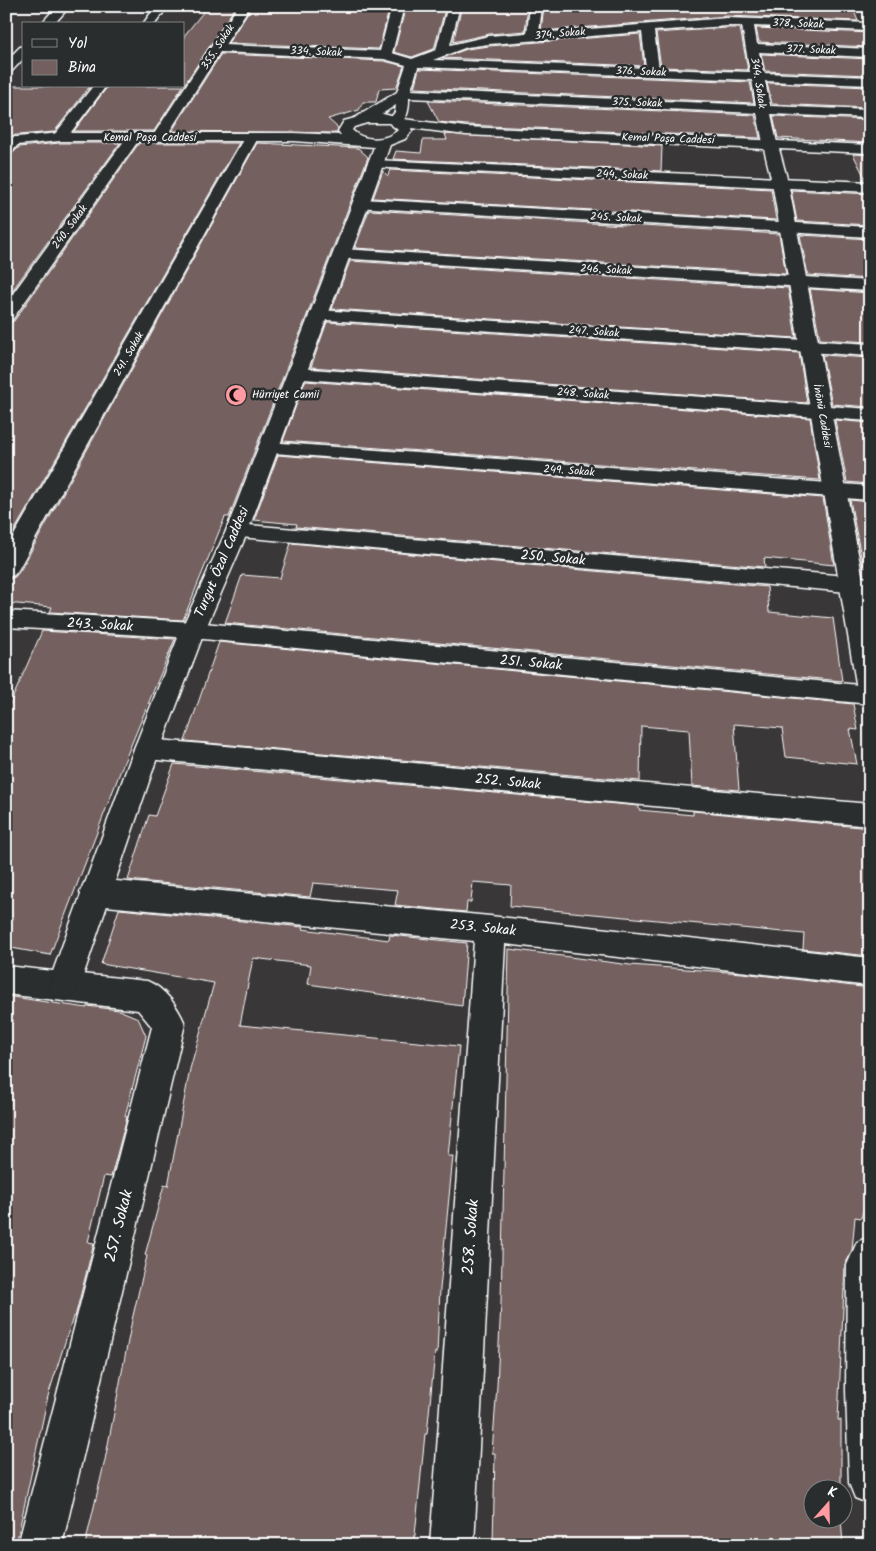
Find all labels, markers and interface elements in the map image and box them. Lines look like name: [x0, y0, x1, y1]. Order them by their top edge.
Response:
street label: 378. Sokak: [772, 14, 825, 34]
street label: 355. Sokak: [196, 20, 240, 73]
legend: [22, 22, 185, 88]
street label: 374. Sokak: [534, 23, 587, 45]
text: Yol: [68, 32, 87, 56]
street label: 377. Sokak: [786, 40, 837, 60]
street label: 334. Sokak: [290, 42, 343, 62]
text: Bina: [68, 56, 96, 80]
street label: 344. Sokak: [745, 56, 771, 111]
street label: 376. Sokak: [615, 62, 668, 82]
street label: 375. Sokak: [611, 93, 663, 113]
street label: Kemal Paşa Caddesi: [621, 128, 715, 150]
street label: Kemal Paşa Caddesi: [104, 129, 197, 147]
street label: 244. Sokak: [596, 165, 649, 185]
street label: 240. Sokak: [48, 200, 93, 253]
street label: 245. Sokak: [590, 208, 643, 228]
street label: 246. Sokak: [580, 260, 633, 280]
street label: 247. Sokak: [568, 321, 621, 343]
street label: 241. Sokak: [109, 327, 150, 380]
mosque icon: Hürriyet Camii: [224, 383, 248, 407]
street label: 248. Sokak: [556, 383, 611, 405]
street label: İnönü Caddesi: [808, 383, 837, 450]
place label: Hürriyet Camii: [252, 386, 319, 404]
street label: 249. Sokak: [543, 460, 596, 482]
street label: Turgut Özal Caddesi: [189, 503, 255, 621]
street label: 250. Sokak: [520, 544, 587, 572]
street label: 243. Sokak: [66, 612, 134, 638]
street label: 251. Sokak: [499, 649, 563, 677]
street label: 252. Sokak: [474, 768, 542, 796]
street label: 253. Sokak: [449, 914, 517, 942]
street label: 257. Sokak: [98, 1187, 140, 1265]
street label: 258. Sokak: [456, 1198, 486, 1276]
north arrow: [804, 1478, 854, 1528]
text: K: [824, 1481, 840, 1505]

